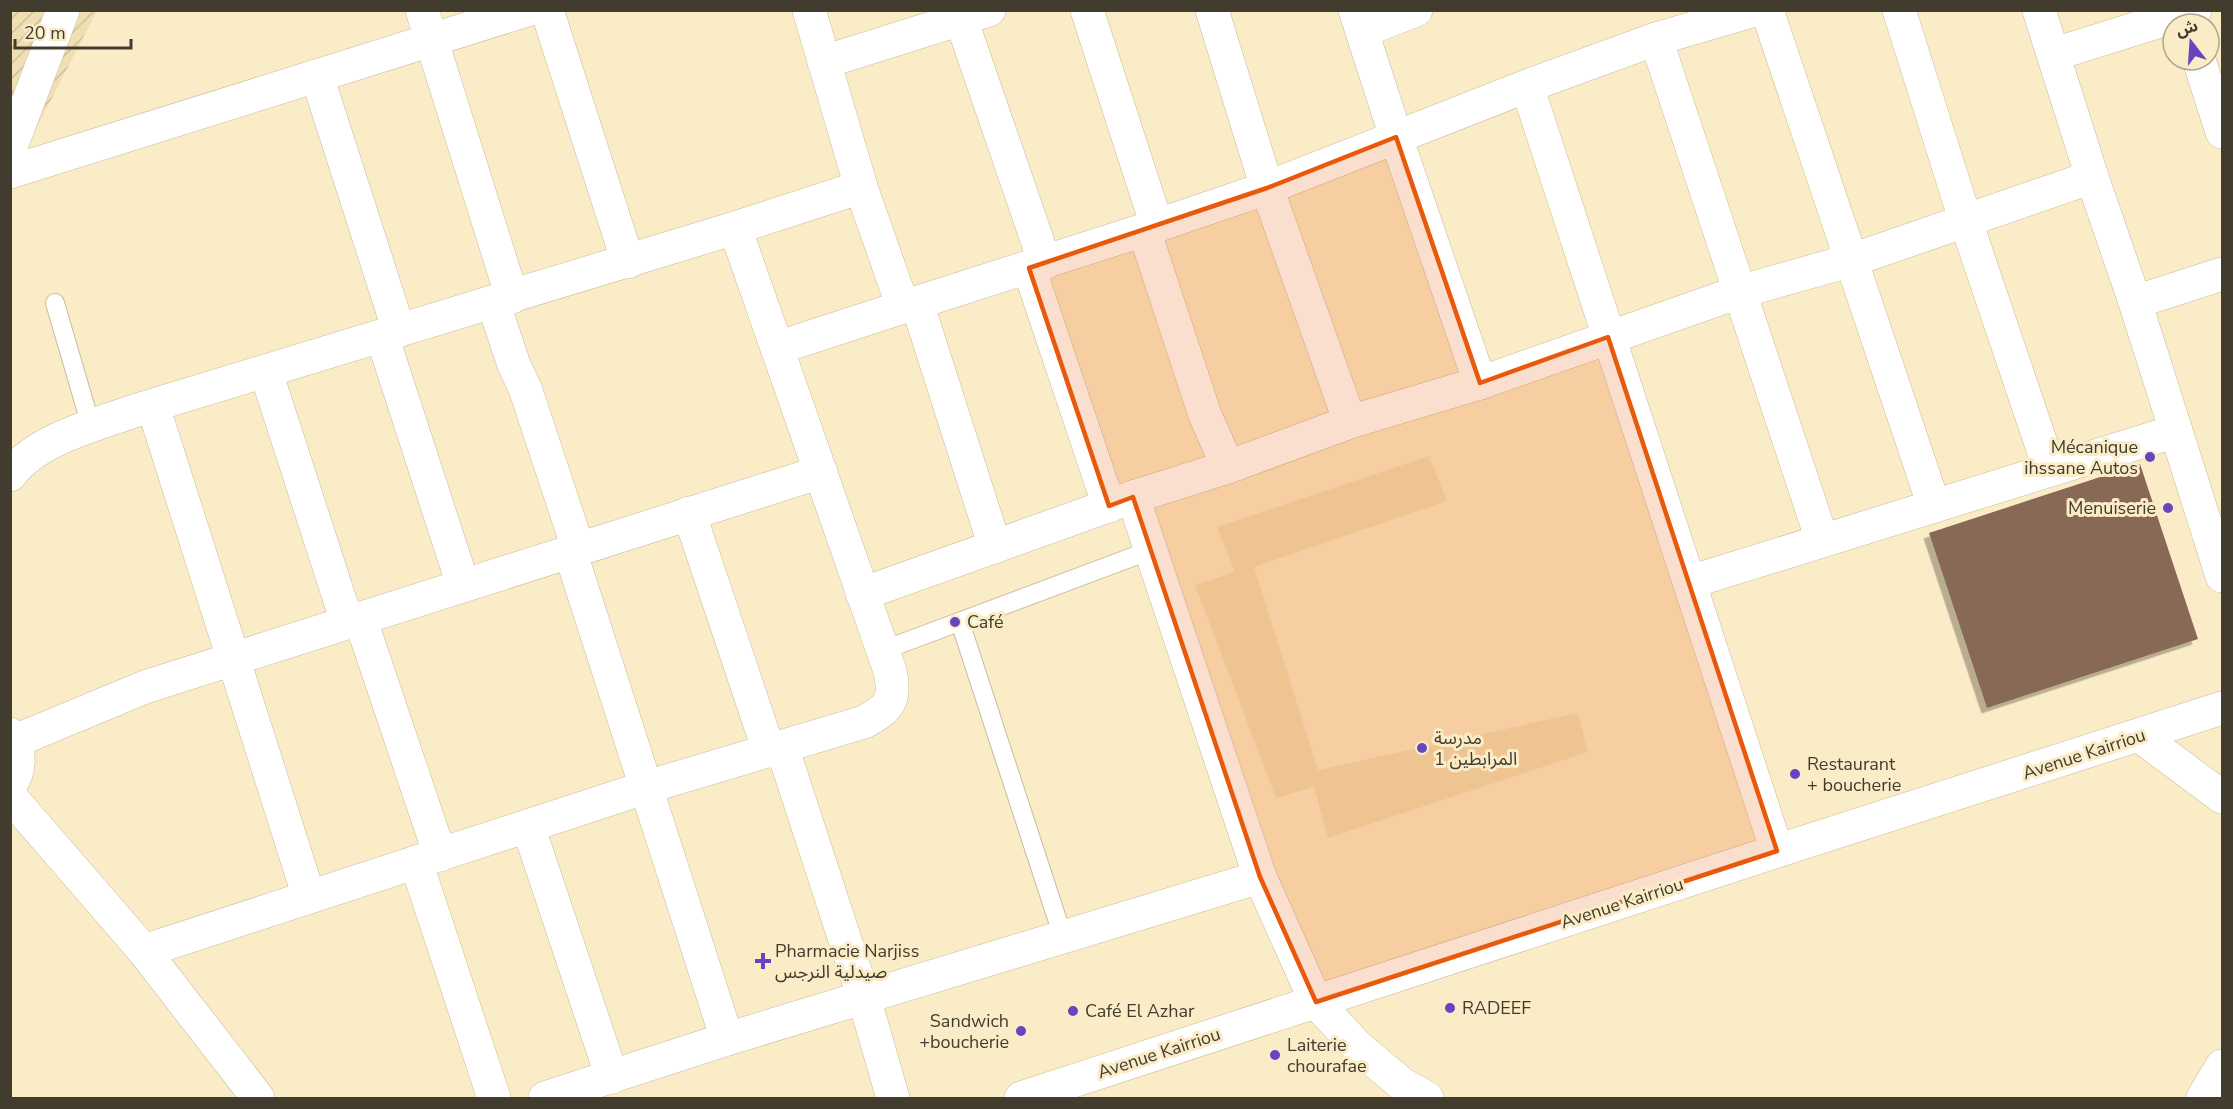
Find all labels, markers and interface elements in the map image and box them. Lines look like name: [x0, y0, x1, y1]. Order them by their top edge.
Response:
scale bar: [15, 12, 130, 50]
north arrow: [2161, 12, 2221, 72]
text: ش: [2173, 15, 2201, 42]
text: 20 m: [24, 21, 66, 45]
place label: Mécanique ihssane Autos: [2024, 435, 2138, 480]
marker: Mécanique ihssane Autos: [2143, 450, 2157, 464]
place label: Menuiserie: [2068, 496, 2156, 520]
marker: Menuiserie: [2161, 501, 2175, 515]
place label: Café: [967, 610, 1004, 634]
marker: Café: [948, 615, 962, 629]
street label: Avenue Kairriou: [2019, 723, 2149, 785]
place label: مدرسة المرابطين 1: [1434, 726, 1517, 771]
marker: مدرسة المرابطين 1: [1415, 741, 1429, 755]
place label: Restaurant + boucherie: [1807, 752, 1901, 797]
marker: Restaurant + boucherie: [1788, 767, 1802, 781]
street label: Avenue Kairriou: [1557, 872, 1687, 934]
place label: Pharmacie Narjiss صيدلية النرجس: [775, 939, 919, 984]
marker: Pharmacie Narjiss صيدلية النرجس: [756, 954, 770, 968]
place label: RADEEF: [1462, 996, 1531, 1020]
place label: Café El Azhar: [1085, 999, 1195, 1023]
marker: RADEEF: [1443, 1001, 1457, 1015]
marker: Café El Azhar: [1066, 1004, 1080, 1018]
place label: Sandwich +boucherie: [919, 1009, 1009, 1054]
street label: Avenue Kairriou: [1094, 1022, 1224, 1084]
marker: Sandwich +boucherie: [1014, 1024, 1028, 1038]
place label: Laiterie chourafae: [1287, 1033, 1367, 1078]
marker: Laiterie chourafae: [1268, 1048, 1282, 1062]

